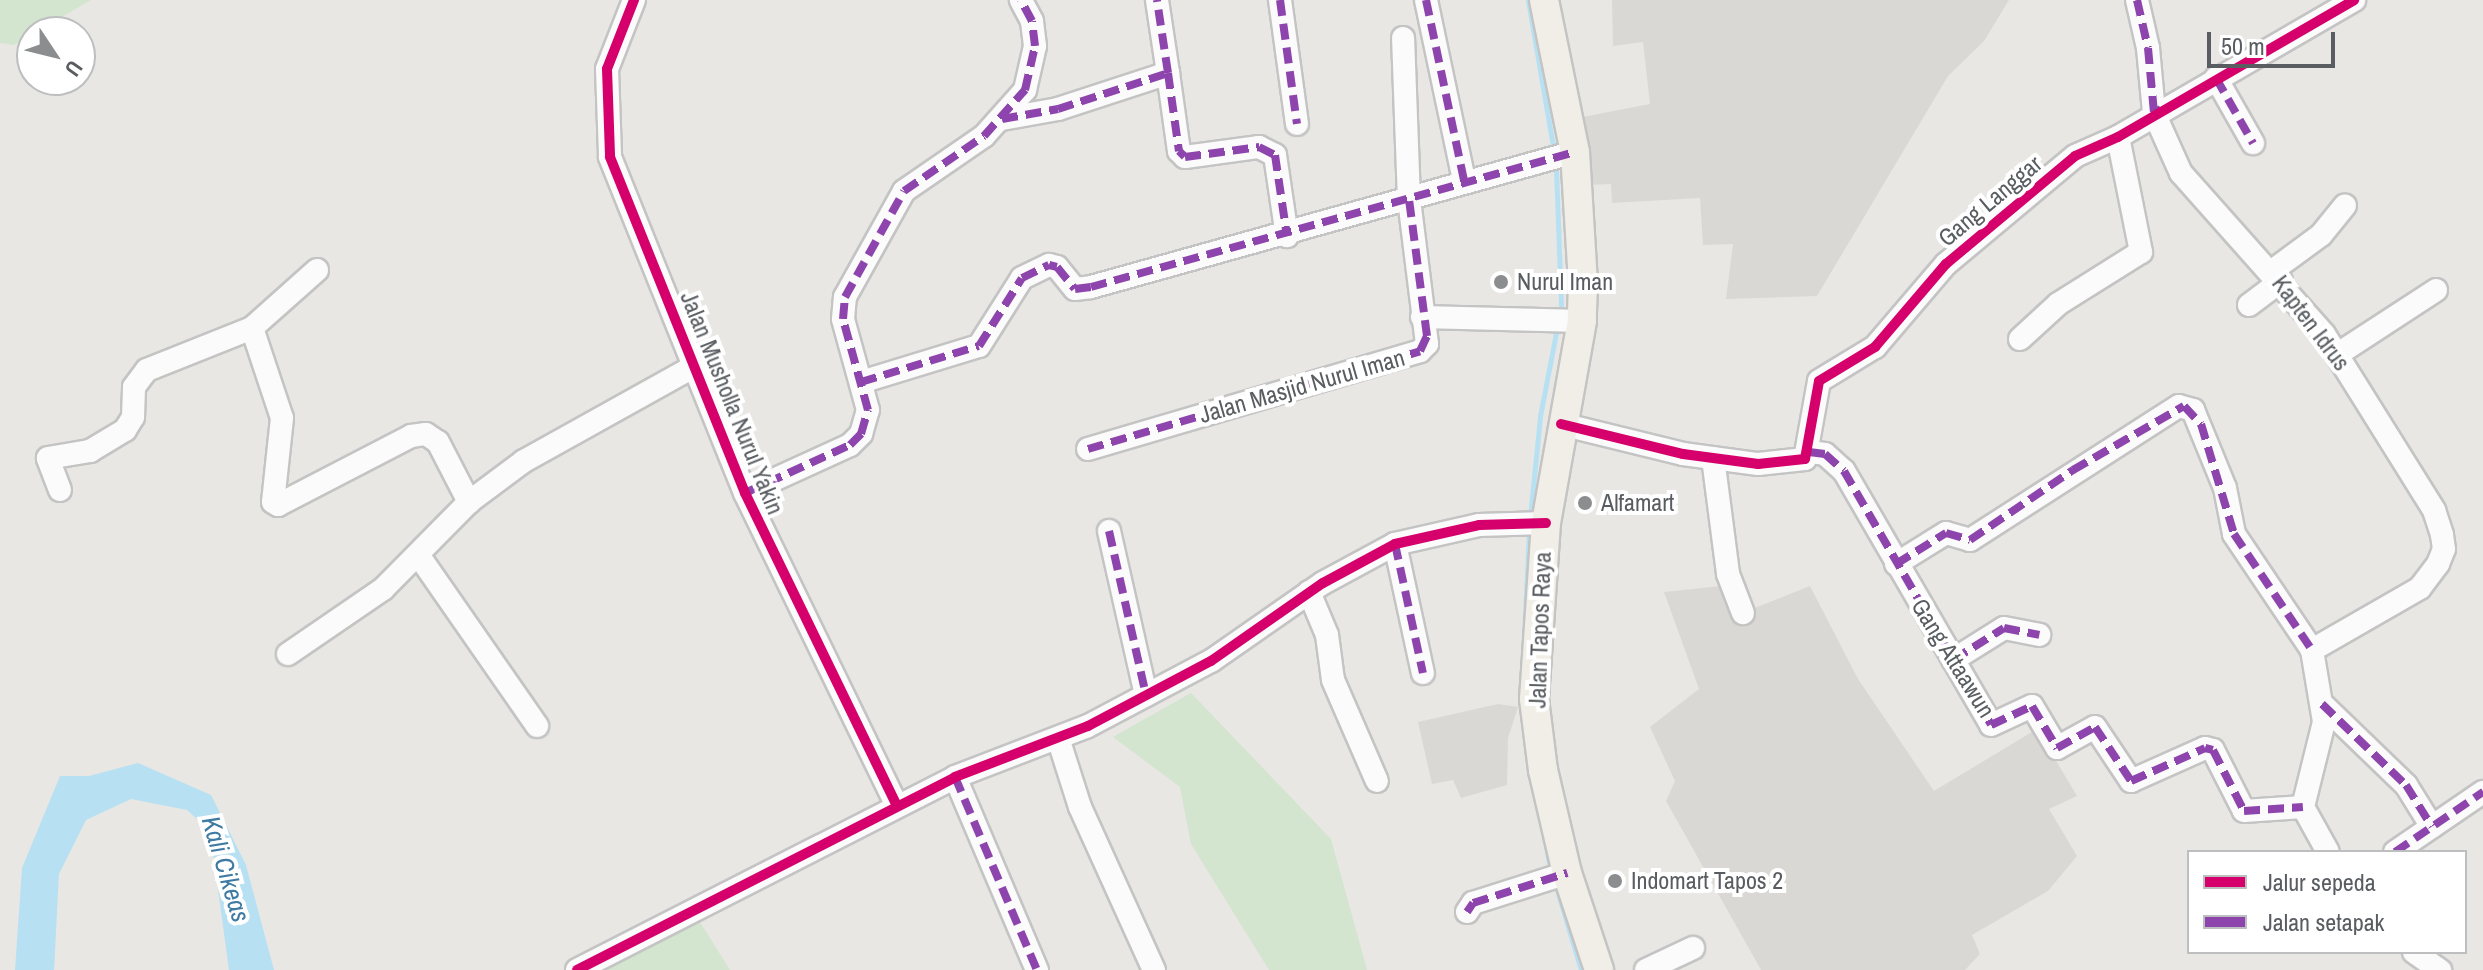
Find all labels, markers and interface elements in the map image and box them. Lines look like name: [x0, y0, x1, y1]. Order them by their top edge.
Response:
north arrow: [16, 16, 96, 96]
scale bar: [2211, 16, 2339, 66]
text: 50 m: [2221, 30, 2265, 62]
text: U: [58, 55, 90, 83]
street label: Gang Langgar: [1933, 150, 2047, 252]
place label: Nurul Iman: [1517, 268, 1613, 296]
street label: Kapten Idrus: [2266, 270, 2356, 376]
marker: Nurul Iman: [1492, 273, 1510, 291]
street label: Jalan Musholla Nurul Yakin: [674, 287, 790, 519]
street label: Jalan Masjid Nurul Iman: [1196, 343, 1408, 429]
place label: Alfamart: [1601, 489, 1674, 517]
marker: Alfamart: [1576, 494, 1594, 512]
street label: Jalan Tapos Raya: [1523, 551, 1557, 709]
street label: Gang Attaawun: [1905, 593, 2001, 723]
water label: Kali Cikeas: [195, 812, 257, 926]
legend: [2187, 850, 2467, 954]
text: Jalur sepeda: [2263, 866, 2376, 898]
place label: Indomart Tapos 2: [1631, 867, 1783, 895]
marker: Indomart Tapos 2: [1606, 872, 1624, 890]
text: Jalan setapak: [2263, 906, 2384, 938]

